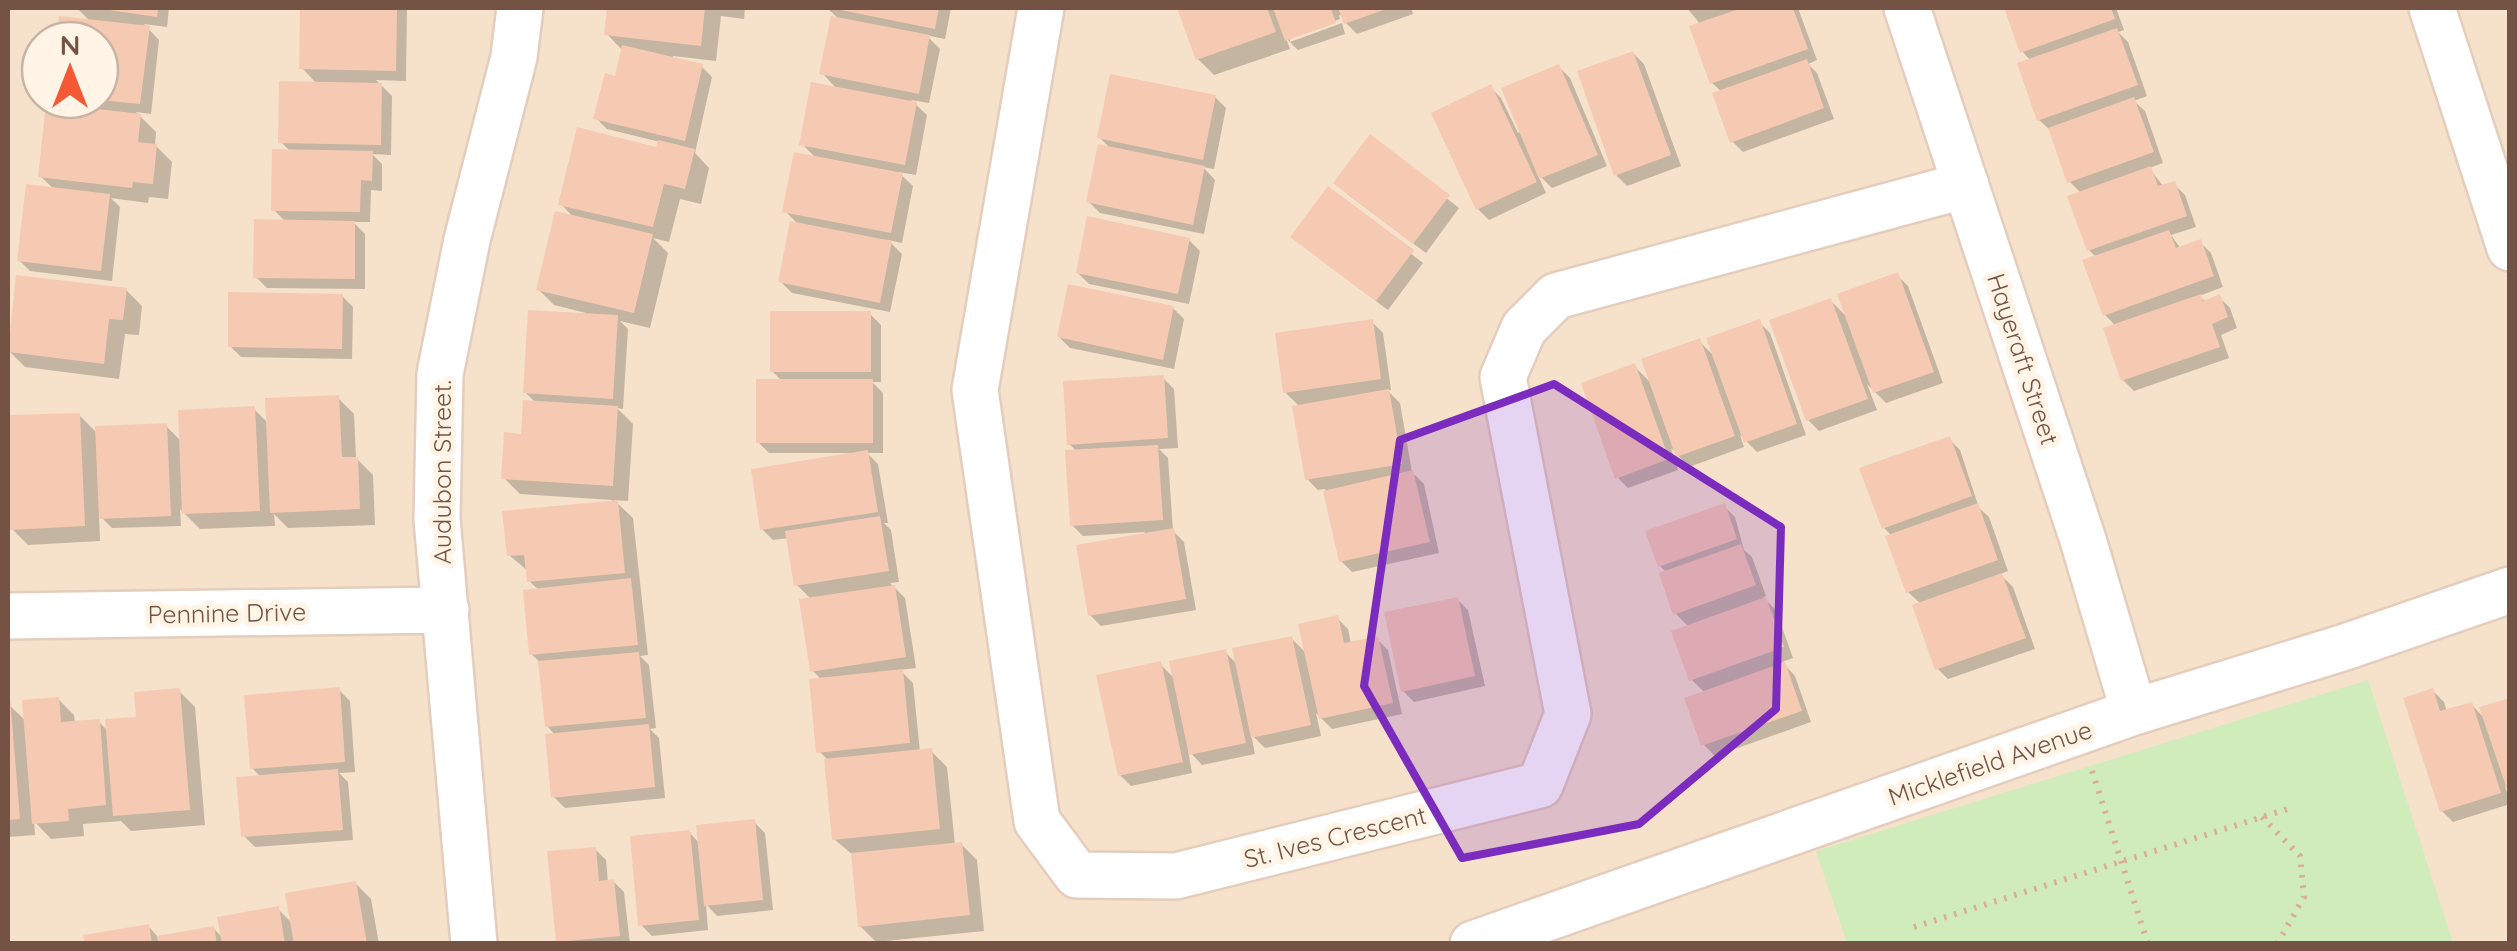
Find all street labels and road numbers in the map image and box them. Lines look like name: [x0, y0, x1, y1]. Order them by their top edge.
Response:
street label: Hayeraft Street: [1981, 269, 2066, 449]
street label: Audubon Street.: [426, 380, 457, 564]
street label: Pennine Drive: [147, 596, 307, 629]
street label: Micklefield Avenue: [1884, 713, 2096, 812]
street label: St. Ives Crescent: [1240, 799, 1429, 874]

